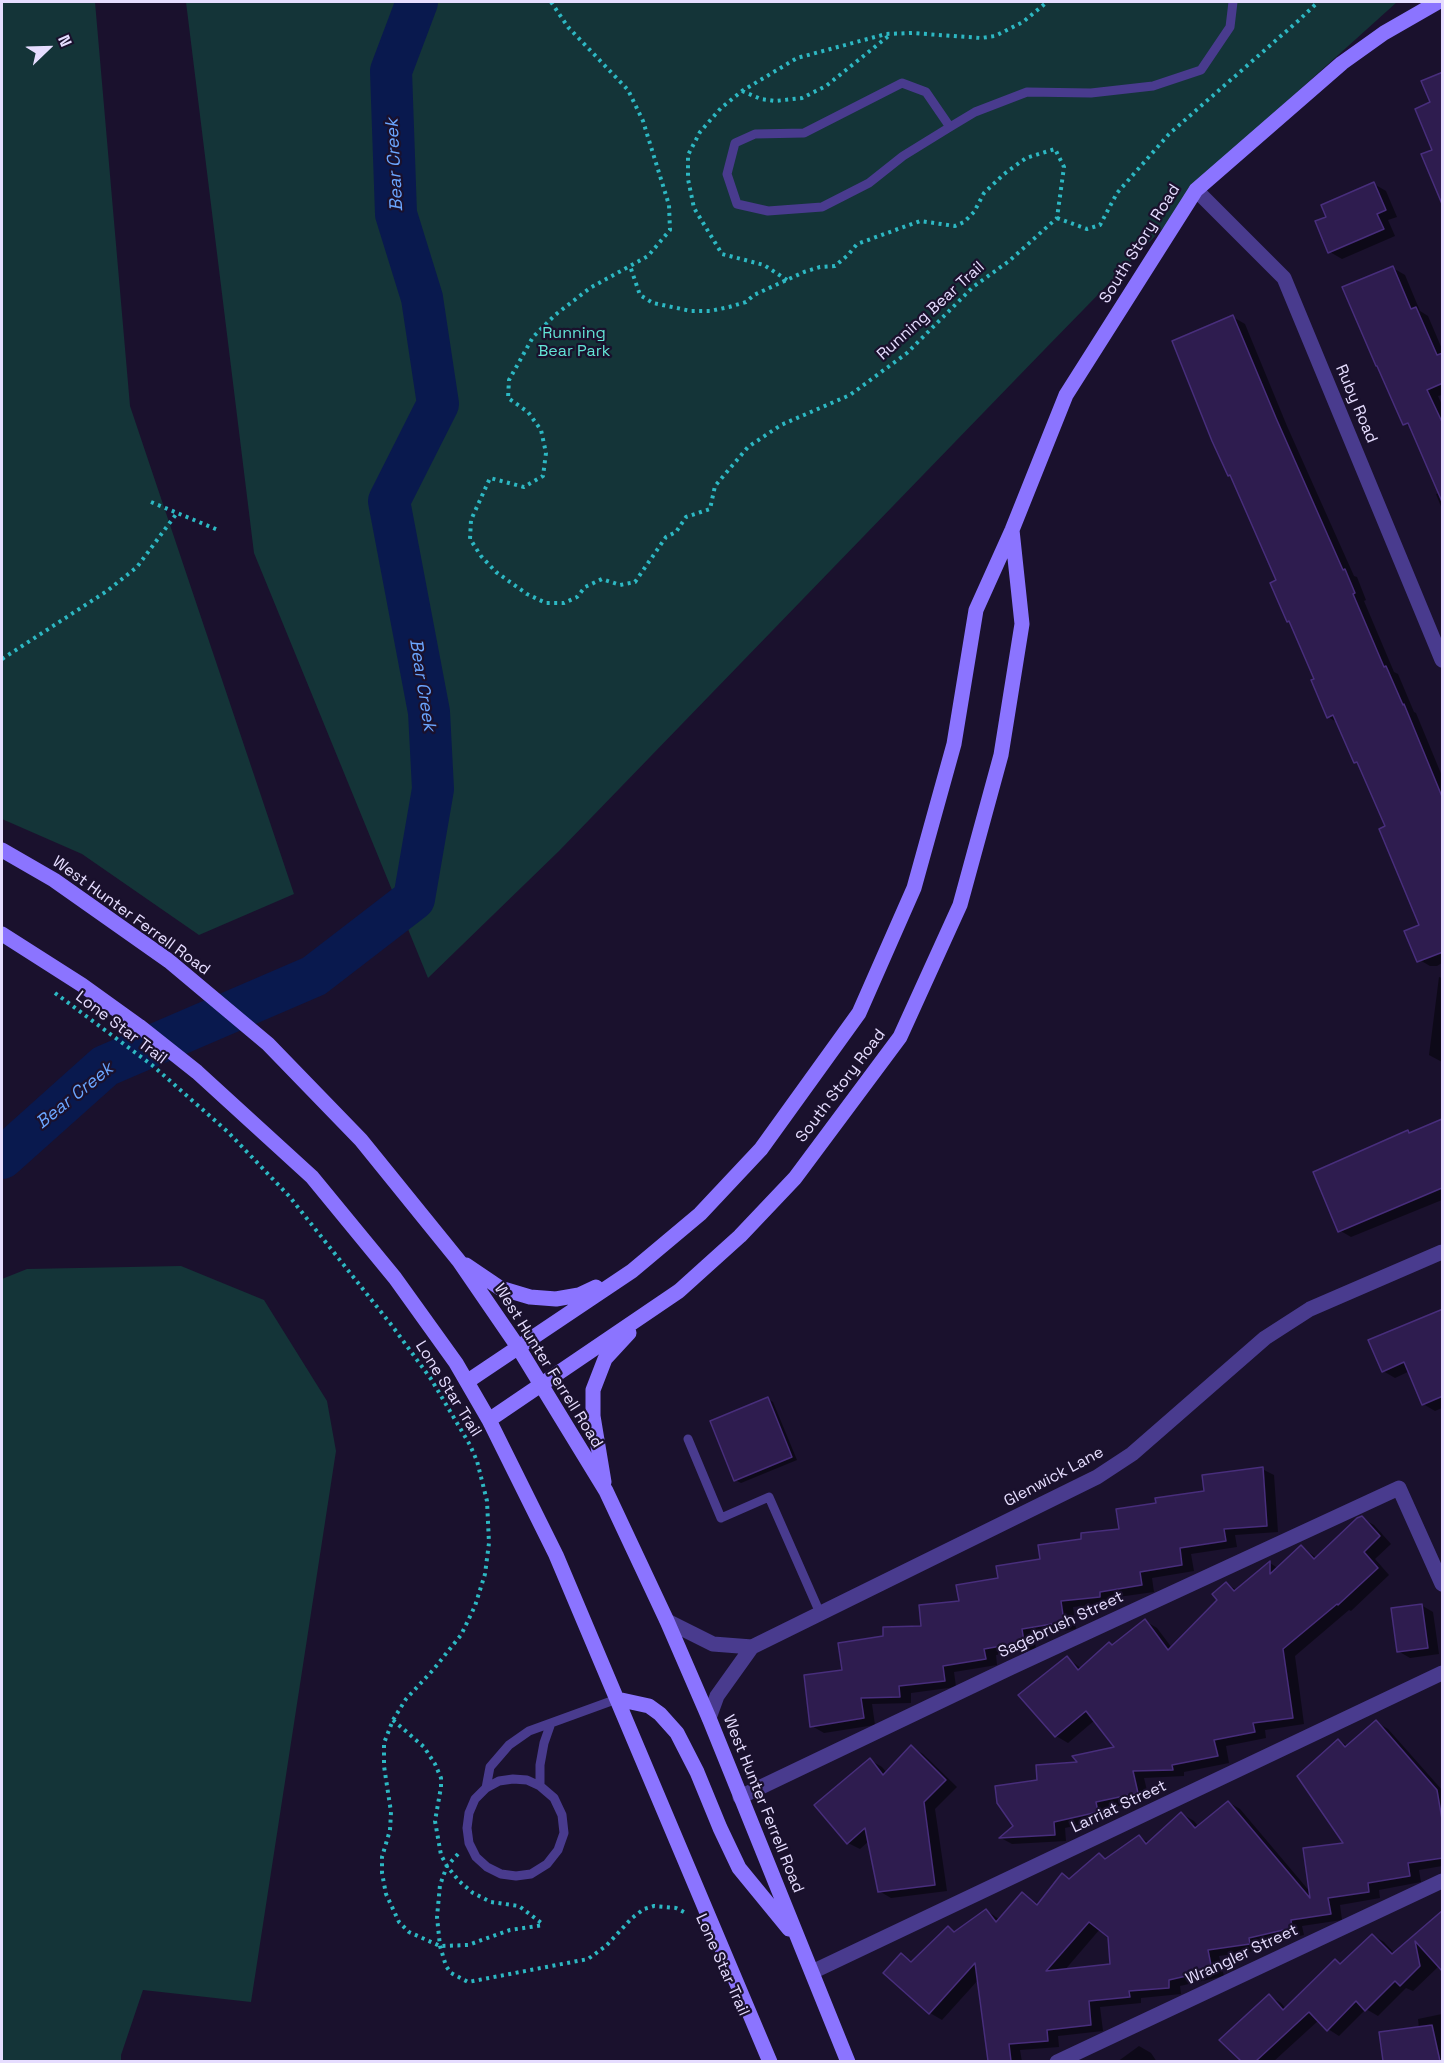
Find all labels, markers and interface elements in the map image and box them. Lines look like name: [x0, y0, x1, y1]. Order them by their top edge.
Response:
north arrow: [18, 18, 78, 78]
text: N: [53, 32, 77, 50]
water label: Bear Creek: [382, 118, 408, 212]
street label: South Story Road: [1096, 181, 1184, 307]
street label: Running Bear Trail: [873, 258, 989, 364]
park label: Running Bear Park: [538, 324, 610, 362]
street label: Ruby Road: [1331, 362, 1381, 446]
water label: Bear Creek: [404, 637, 440, 733]
street label: West Hunter Ferrell Road: [48, 852, 214, 980]
street label: Lone Star Trail: [72, 987, 170, 1069]
street label: South Story Road: [792, 1026, 890, 1146]
water label: Bear Creek: [32, 1058, 118, 1134]
street label: West Hunter Ferrell Road: [490, 1280, 606, 1452]
street label: Lone Star Trail: [411, 1338, 485, 1440]
street label: Glenwick Lane: [1001, 1443, 1107, 1511]
street label: Sagebrush Street: [995, 1588, 1127, 1662]
street label: West Hunter Ferrell Road: [719, 1712, 807, 1896]
street label: Larriat Street: [1068, 1777, 1170, 1837]
street label: Lone Star Trail: [691, 1911, 753, 2019]
street label: Wrangler Street: [1183, 1921, 1301, 1989]

